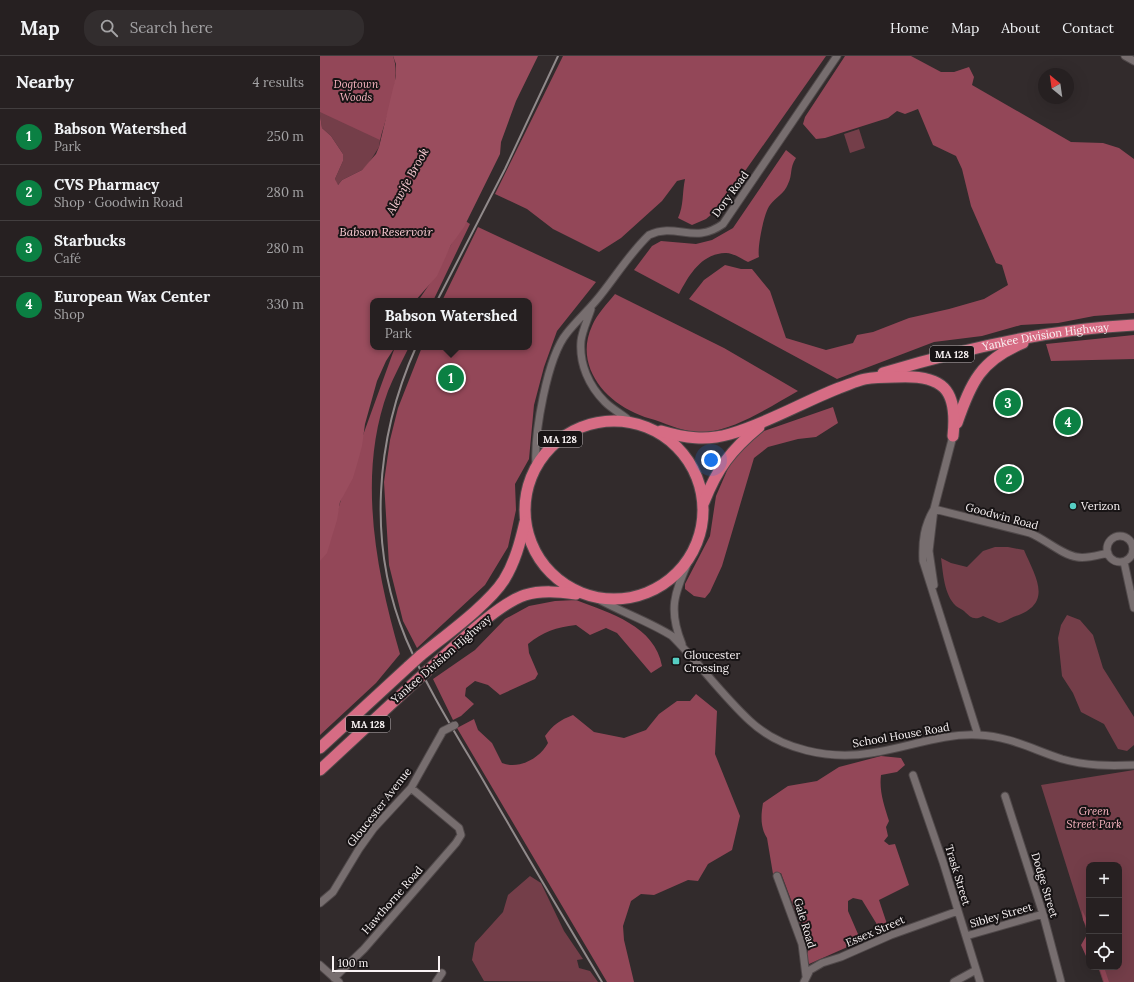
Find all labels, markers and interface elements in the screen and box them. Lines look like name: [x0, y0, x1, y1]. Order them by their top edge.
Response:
search box: [84, 10, 364, 46]
text: Map: [20, 16, 60, 40]
icon: search: [98, 17, 120, 39]
text: Search here: [130, 18, 213, 37]
text: Home: [890, 19, 929, 37]
text: Map: [951, 19, 979, 37]
text: About: [1001, 19, 1040, 37]
text: Contact: [1062, 19, 1114, 37]
north arrow: [1038, 68, 1074, 104]
text: Nearby: [16, 71, 74, 93]
text: 4 results: [253, 74, 304, 91]
park label: Dogtown Woods: [334, 77, 379, 104]
text: Babson Watershed: [54, 119, 187, 138]
text: 1: [26, 128, 32, 145]
text: 250 m: [267, 128, 304, 145]
text: Park: [54, 138, 81, 155]
water label: Alewife Brook: [382, 145, 432, 218]
street label: Dory Road: [709, 168, 752, 220]
text: CVS Pharmacy: [54, 175, 159, 194]
text: 2: [26, 184, 32, 201]
text: 280 m: [267, 184, 304, 201]
text: Shop · Goodwin Road: [54, 194, 183, 211]
water label: Babson Reservoir: [339, 224, 433, 239]
text: Starbucks: [54, 231, 126, 250]
text: 3: [25, 240, 33, 257]
text: 280 m: [267, 240, 304, 257]
text: Café: [54, 250, 81, 267]
text: European Wax Center: [54, 287, 210, 306]
text: 4: [25, 296, 33, 313]
text: 330 m: [266, 296, 304, 313]
popup: [370, 298, 532, 350]
text: Shop: [54, 306, 85, 323]
text: Babson Watershed: [385, 306, 517, 325]
street label: Yankee Division Highway: [980, 320, 1110, 354]
text: Park: [385, 325, 412, 342]
road number: MA 128: [930, 346, 974, 362]
pin: 1: [438, 363, 464, 393]
pin: 3: [995, 388, 1021, 418]
pin: 4: [1055, 407, 1081, 437]
road number: MA 128: [538, 431, 582, 447]
your location: [701, 450, 721, 470]
pin: 2: [996, 464, 1022, 494]
place label: Verizon: [1080, 499, 1121, 513]
street label: Goodwin Road: [964, 500, 1040, 533]
marker: Verizon: [1068, 501, 1078, 511]
street label: Yankee Division Highway: [387, 612, 494, 707]
place label: Gloucester Crossing: [684, 648, 740, 675]
marker: Gloucester Crossing: [671, 656, 681, 666]
road number: MA 128: [346, 716, 390, 732]
street label: School House Road: [851, 720, 951, 750]
street label: Gloucester Avenue: [344, 765, 414, 849]
park label: Green Street Park: [1066, 804, 1122, 831]
street label: Trask Street: [942, 843, 974, 908]
street label: Dodge Street: [1028, 851, 1062, 920]
map controls: [1086, 862, 1122, 970]
button: +: [1086, 862, 1122, 898]
street label: Hawthorne Road: [359, 863, 426, 937]
street label: Gale Road: [791, 896, 819, 950]
button: −: [1086, 898, 1122, 934]
street label: Sibley Street: [968, 899, 1035, 931]
street label: Essex Street: [843, 912, 907, 950]
button: locate: [1086, 934, 1122, 970]
scale bar: [332, 954, 440, 973]
text: 100 m: [338, 956, 368, 970]

